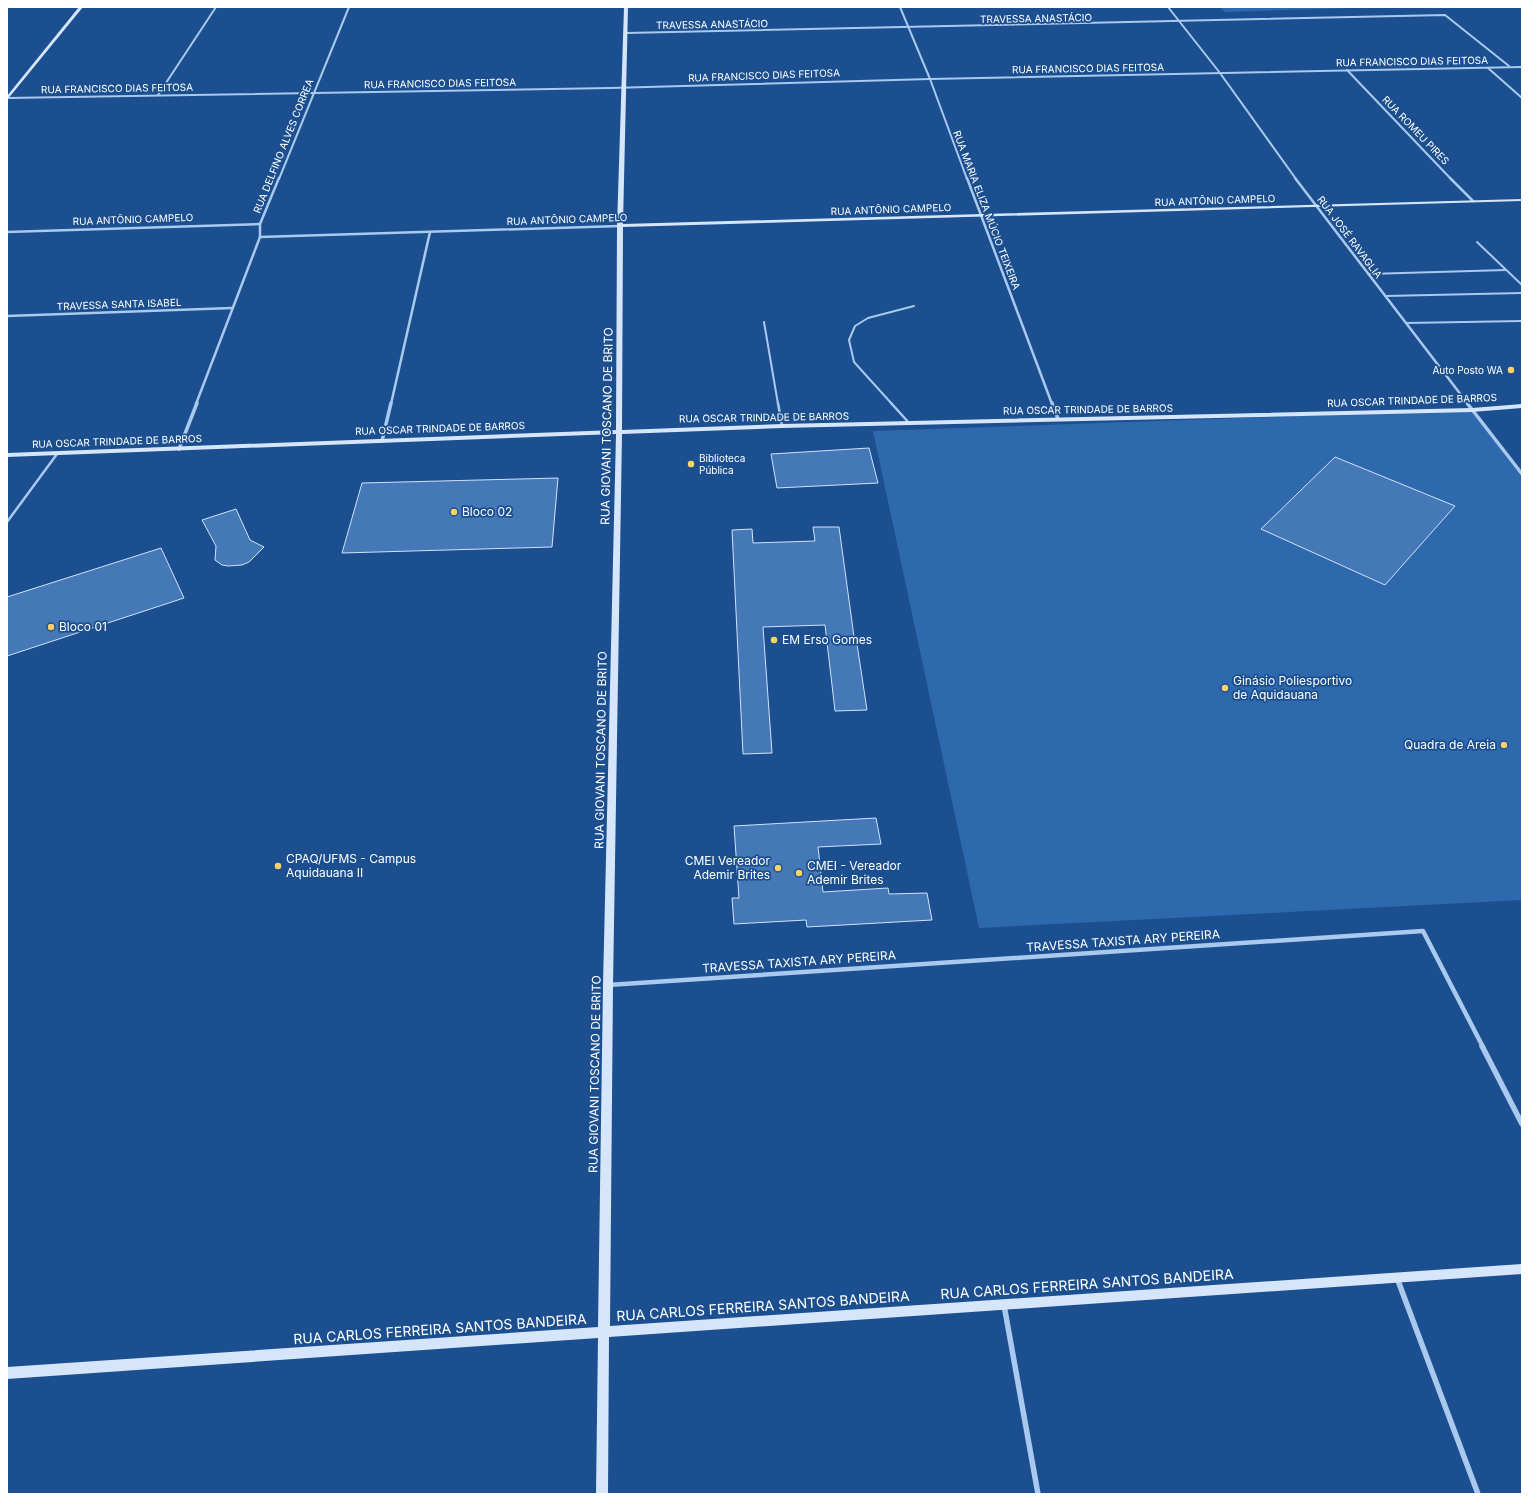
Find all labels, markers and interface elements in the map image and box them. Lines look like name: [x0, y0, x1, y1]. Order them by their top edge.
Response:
street label: TRAVESSA ANASTÁCIO: [980, 10, 1093, 25]
street label: TRAVESSA ANASTÁCIO: [656, 16, 769, 31]
street label: RUA FRANCISCO DIAS FEITOSA: [1336, 54, 1488, 68]
street label: RUA FRANCISCO DIAS FEITOSA: [1012, 61, 1164, 75]
street label: RUA FRANCISCO DIAS FEITOSA: [688, 66, 840, 84]
street label: RUA FRANCISCO DIAS FEITOSA: [364, 76, 516, 90]
street label: RUA DELFINO ALVES CORREA: [251, 77, 315, 215]
street label: RUA FRANCISCO DIAS FEITOSA: [41, 81, 193, 95]
street label: RUA ROMEU PIRES: [1380, 93, 1452, 167]
street label: RUA MARIA ELIZA MÚCIO TEIXEIRA: [951, 128, 1024, 291]
street label: RUA ANTÔNIO CAMPELO: [1154, 192, 1276, 208]
street label: RUA JOSÉ RAVAGLIA: [1315, 193, 1386, 281]
street label: RUA ANTÔNIO CAMPELO: [830, 201, 952, 217]
street label: RUA ANTÔNIO CAMPELO: [72, 211, 194, 227]
street label: RUA ANTÔNIO CAMPELO: [506, 211, 628, 227]
street label: TRAVESSA SANTA ISABEL: [56, 296, 182, 312]
street label: RUA GIOVANI TOSCANO DE BRITO: [597, 327, 616, 525]
place label: Auto Posto WA: [1432, 364, 1503, 376]
marker: Auto Posto WA: [1506, 365, 1516, 375]
street label: RUA OSCAR TRINDADE DE BARROS: [1327, 391, 1497, 409]
street label: RUA OSCAR TRINDADE DE BARROS: [1003, 402, 1173, 416]
street label: RUA OSCAR TRINDADE DE BARROS: [679, 410, 849, 424]
street label: RUA OSCAR TRINDADE DE BARROS: [355, 419, 525, 437]
street label: RUA OSCAR TRINDADE DE BARROS: [32, 432, 202, 450]
place label: Biblioteca Pública: [699, 452, 745, 476]
marker: Biblioteca Pública: [686, 459, 696, 469]
place label: Bloco 02: [462, 504, 512, 519]
marker: Bloco 02: [449, 507, 459, 517]
place label: Bloco 01: [59, 619, 107, 634]
marker: Bloco 01: [46, 622, 56, 632]
place label: EM Erso Gomes: [782, 632, 872, 647]
marker: EM Erso Gomes: [769, 635, 779, 645]
street label: RUA GIOVANI TOSCANO DE BRITO: [591, 651, 610, 849]
place label: Ginásio Poliesportivo de Aquidauana: [1233, 673, 1352, 702]
marker: Ginásio Poliesportivo de Aquidauana: [1220, 683, 1230, 693]
place label: Quadra de Areia: [1404, 737, 1496, 752]
marker: Quadra de Areia: [1499, 740, 1509, 750]
place label: CPAQ/UFMS - Campus Aquidauana II: [286, 851, 416, 880]
place label: CMEI Vereador Ademir Brites: [685, 853, 770, 882]
place label: CMEI - Vereador Ademir Brites: [807, 858, 902, 887]
marker: CPAQ/UFMS - Campus Aquidauana II: [273, 861, 283, 871]
marker: CMEI Vereador Ademir Brites: [773, 863, 783, 873]
marker: CMEI - Vereador Ademir Brites: [794, 868, 804, 878]
street label: TRAVESSA TAXISTA ARY PEREIRA: [1026, 926, 1220, 955]
street label: TRAVESSA TAXISTA ARY PEREIRA: [702, 947, 896, 976]
street label: RUA GIOVANI TOSCANO DE BRITO: [585, 975, 604, 1173]
street label: RUA CARLOS FERREIRA SANTOS BANDEIRA: [940, 1265, 1234, 1302]
street label: RUA CARLOS FERREIRA SANTOS BANDEIRA: [616, 1287, 910, 1324]
street label: RUA CARLOS FERREIRA SANTOS BANDEIRA: [293, 1310, 587, 1347]

